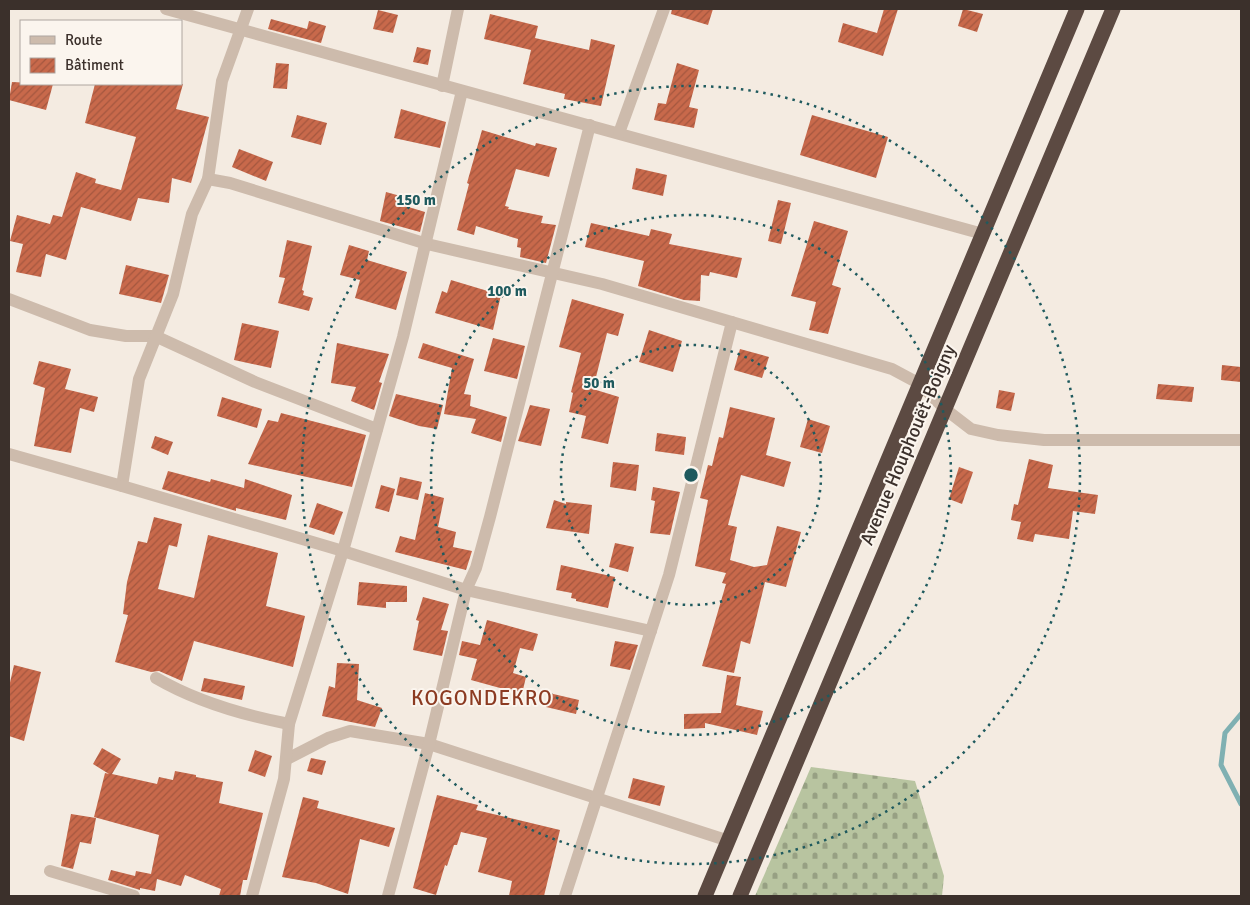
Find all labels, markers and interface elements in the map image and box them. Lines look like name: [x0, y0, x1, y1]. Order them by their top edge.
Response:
legend: [20, 20, 182, 85]
text: Route: [65, 31, 102, 49]
text: Bâtiment: [65, 56, 124, 74]
text: 150 m: [396, 191, 436, 209]
text: 100 m: [487, 282, 527, 300]
street label: Avenue Houphouët-Boigny: [855, 341, 961, 549]
text: 50 m: [583, 374, 615, 392]
centre of rings: [682, 466, 700, 484]
district label: KOGONDEKRO: [411, 685, 553, 711]

